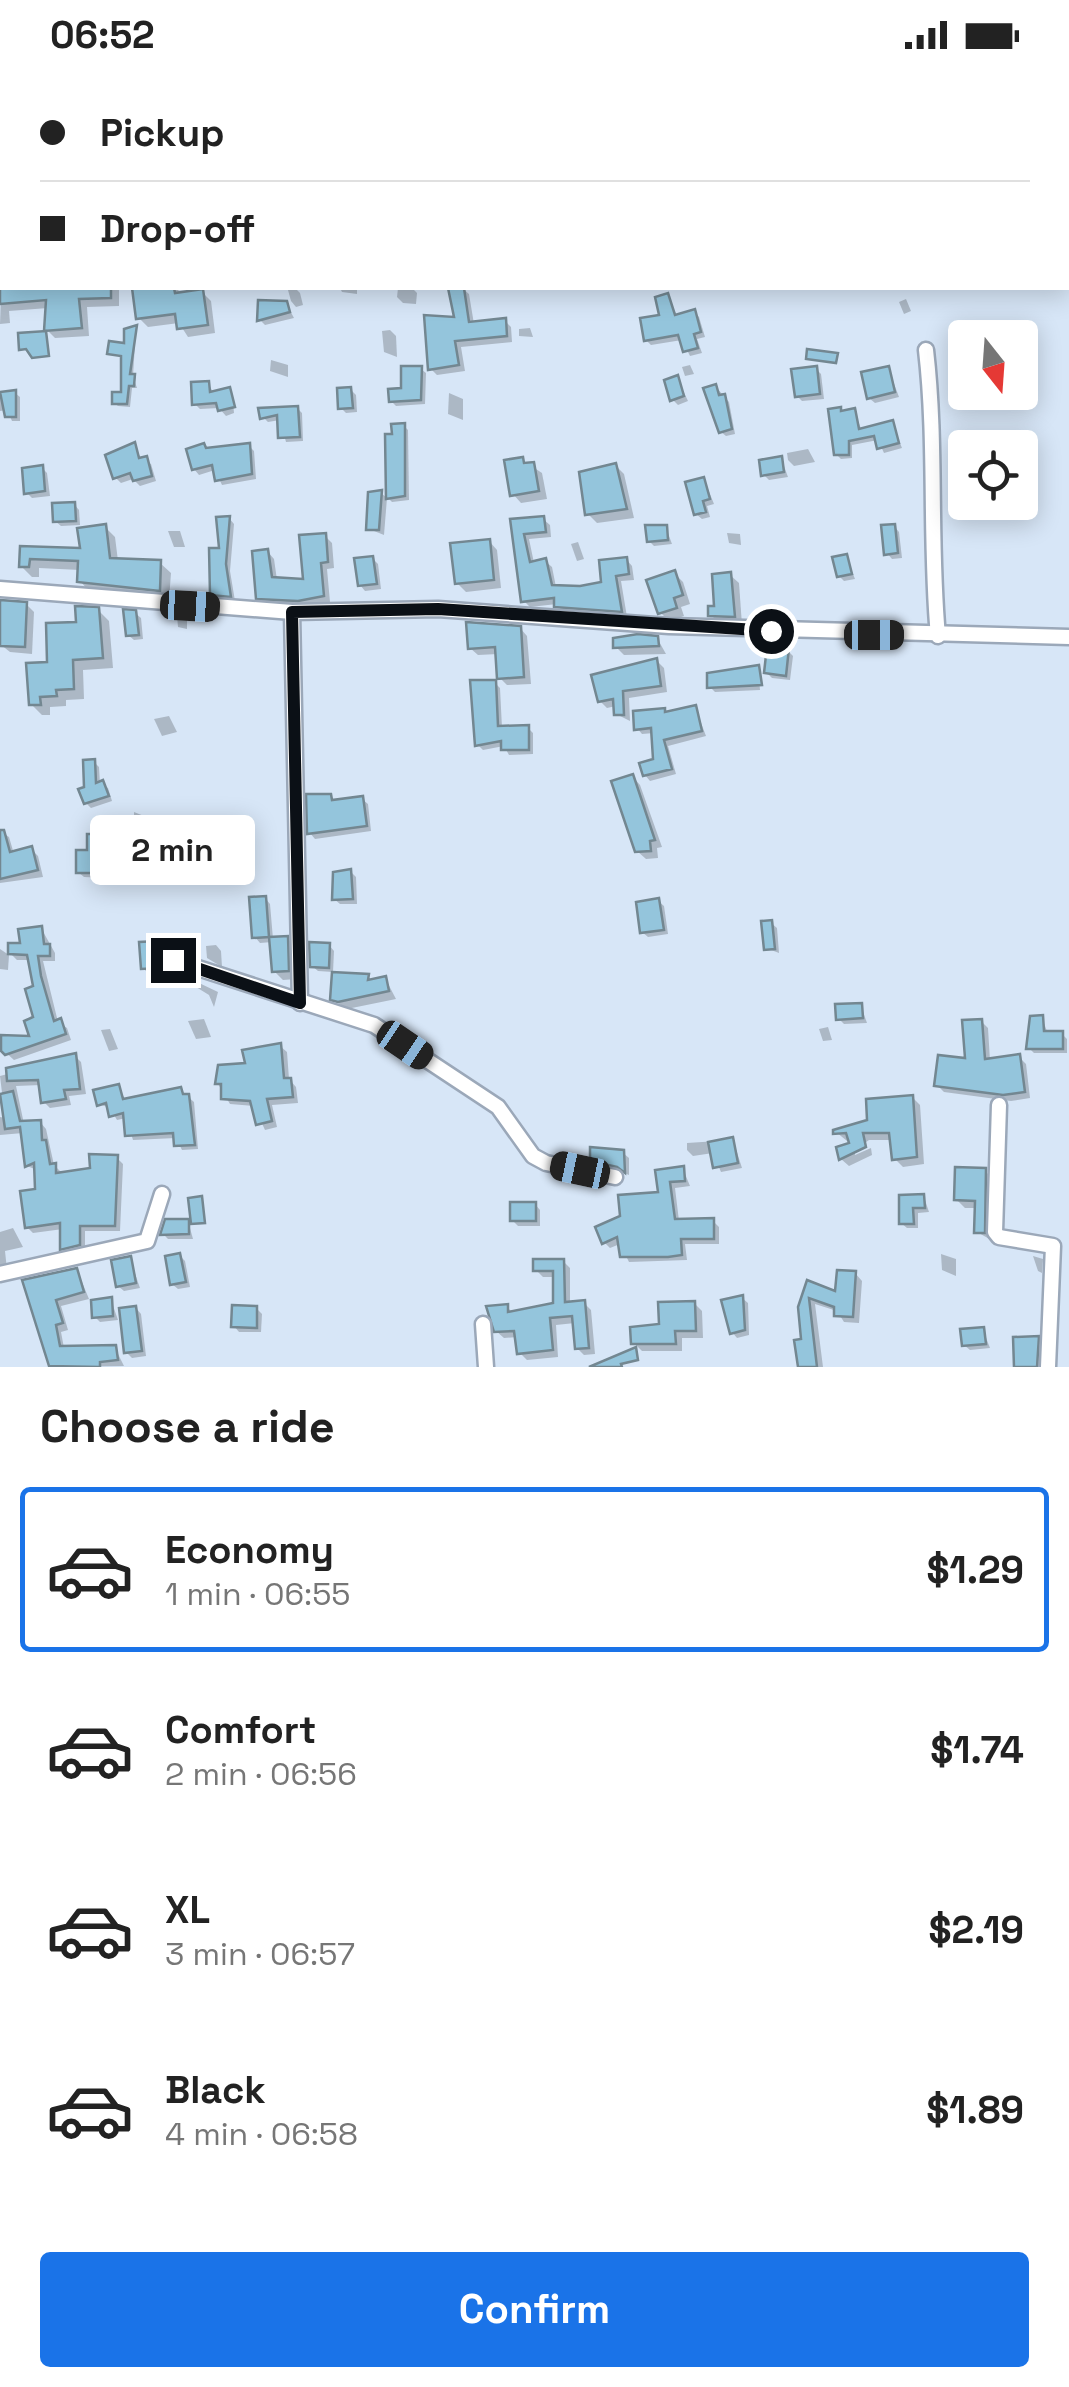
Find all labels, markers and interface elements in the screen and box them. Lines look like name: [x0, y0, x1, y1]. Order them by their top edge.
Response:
text: 06:52: [50, 11, 155, 59]
text: Pickup: [100, 109, 224, 157]
text: Drop-off: [100, 205, 255, 253]
north arrow: [948, 320, 1038, 410]
map controls: [948, 320, 1038, 520]
button: locate: [948, 430, 1038, 520]
car: [159, 589, 221, 623]
route start: [749, 609, 794, 654]
car: [844, 620, 904, 650]
callout: 2 min: [90, 815, 256, 885]
text: 2 min: [131, 830, 214, 870]
route end: [151, 938, 196, 983]
car: [372, 1016, 438, 1074]
car: [548, 1149, 612, 1191]
text: Choose a ride: [40, 1398, 335, 1455]
icon: car: [45, 1525, 135, 1615]
text: Economy: [165, 1526, 334, 1574]
text: $1.29: [927, 1546, 1024, 1594]
text: 1 min · 06:55: [165, 1574, 351, 1614]
icon: car: [45, 1705, 135, 1795]
text: Comfort: [165, 1706, 316, 1754]
text: $1.74: [930, 1726, 1024, 1774]
text: 2 min · 06:56: [165, 1754, 357, 1794]
icon: car: [45, 1885, 135, 1975]
text: XL: [165, 1886, 210, 1934]
text: $2.19: [928, 1906, 1024, 1954]
text: 3 min · 06:57: [165, 1934, 355, 1974]
icon: car: [45, 2065, 135, 2155]
text: Black: [165, 2066, 266, 2114]
text: $1.89: [926, 2086, 1024, 2134]
text: 4 min · 06:58: [165, 2114, 358, 2154]
button: Confirm: [40, 2252, 1029, 2367]

